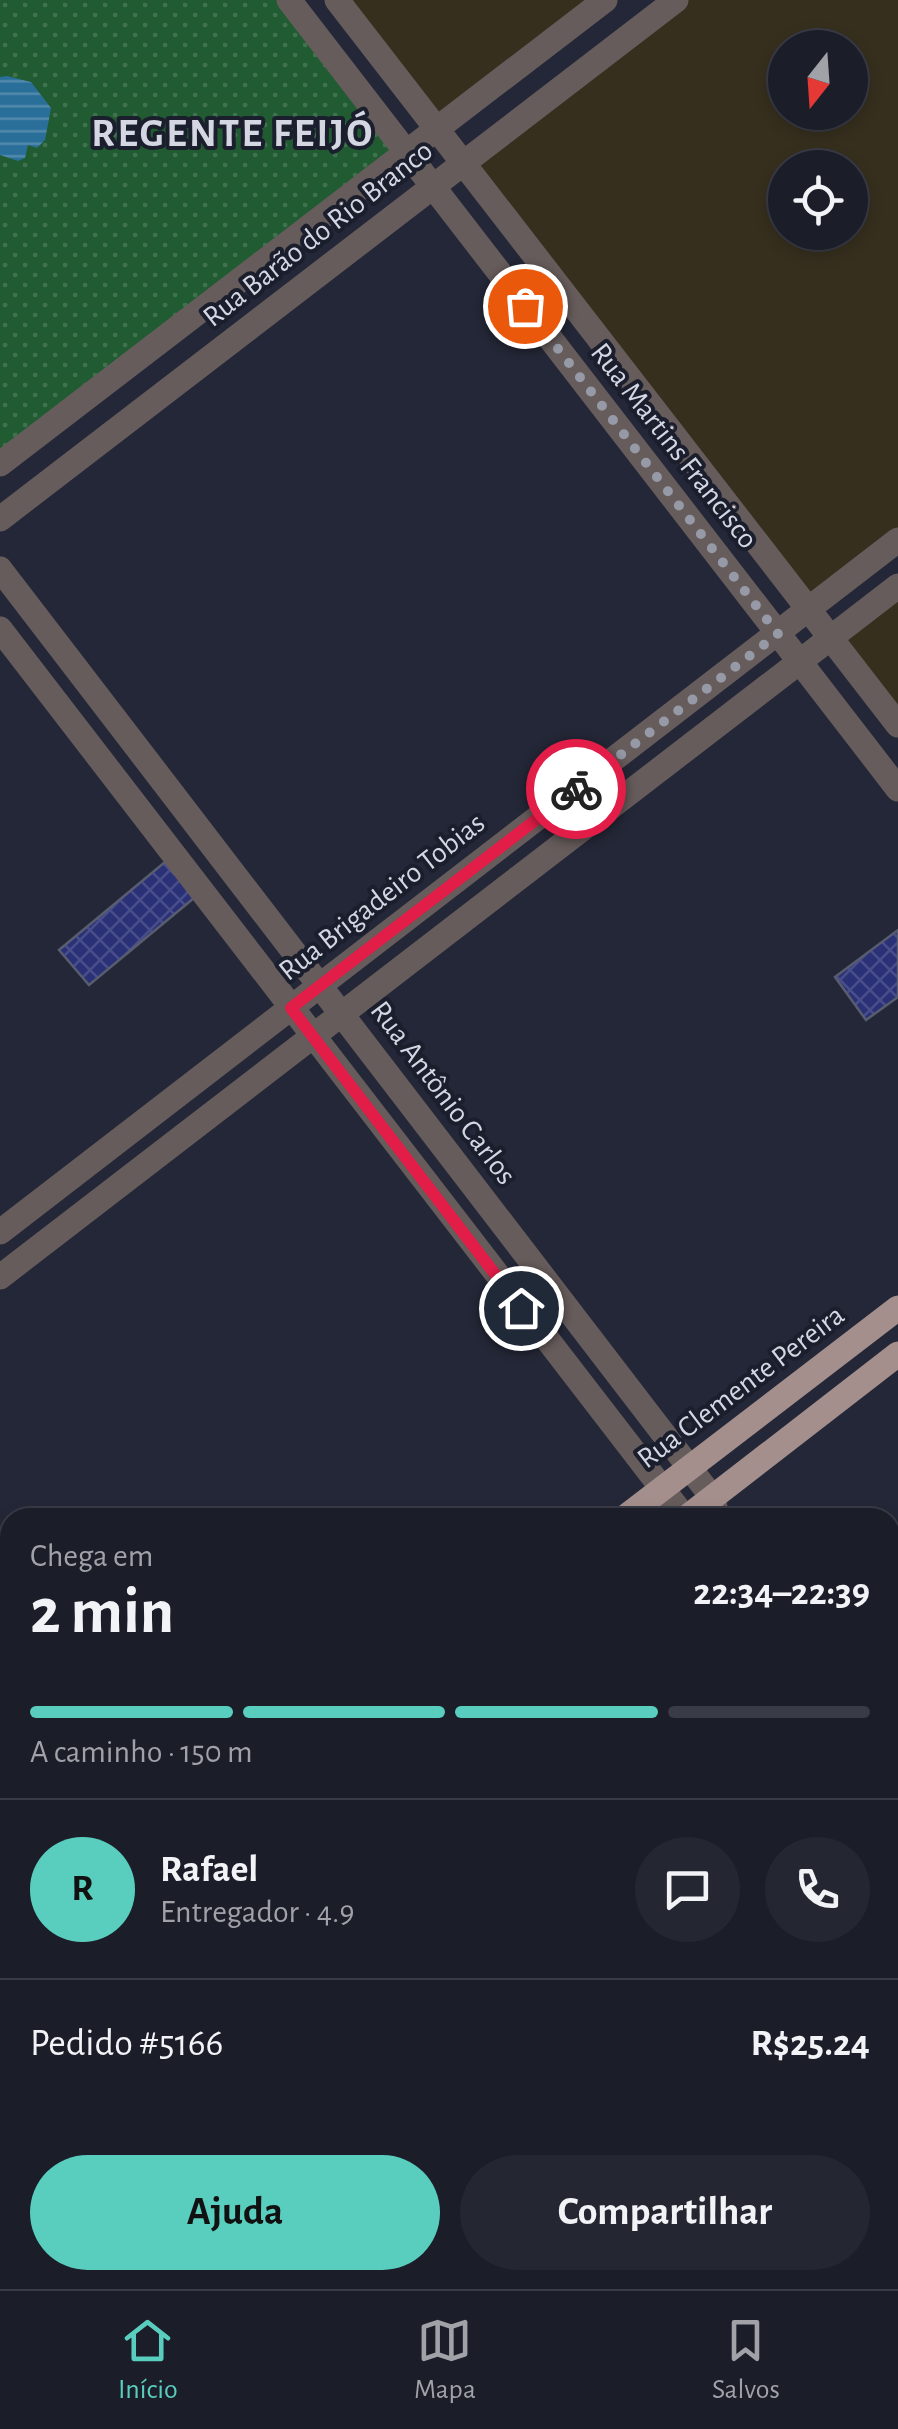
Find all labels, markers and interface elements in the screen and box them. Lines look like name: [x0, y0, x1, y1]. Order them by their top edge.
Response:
north arrow: [768, 30, 868, 130]
map controls: [768, 30, 868, 250]
district label: REGENTE FEIJÓ: [91, 110, 375, 154]
street label: Rua Barão do Rio Branco: [198, 135, 438, 333]
button: locate: [768, 150, 868, 250]
pin: [483, 264, 568, 349]
icon: bag: [498, 279, 553, 334]
street label: Rua Martins Francisco: [585, 338, 763, 554]
courier: [526, 739, 626, 839]
icon: bike: [549, 762, 604, 817]
street label: Rua Brigadeiro Tobias: [273, 808, 491, 986]
street label: Rua Antônio Carlos: [365, 996, 521, 1190]
pin: [479, 1266, 564, 1351]
icon: home: [494, 1281, 549, 1336]
street label: Rua Clemente Pereira: [632, 1300, 850, 1474]
text: Chega em: [30, 1540, 153, 1572]
text: 22:34–22:39: [693, 1574, 870, 1612]
text: 2 min: [30, 1580, 174, 1645]
text: A caminho · 150 m: [30, 1736, 253, 1768]
button: chat: [635, 1837, 740, 1942]
button: phone: [765, 1837, 870, 1942]
text: Rafael: [160, 1851, 258, 1889]
text: R: [71, 1870, 94, 1908]
text: Entregador · 4.9: [160, 1896, 354, 1928]
text: Pedido #5166: [30, 2025, 223, 2063]
text: R$25.24: [750, 2025, 870, 2063]
button: Ajuda: [30, 2155, 440, 2270]
button: Compartilhar: [460, 2155, 870, 2270]
tab: Início: [118, 2313, 178, 2407]
tab: Mapa: [414, 2313, 476, 2407]
tab: Salvos: [712, 2313, 780, 2407]

